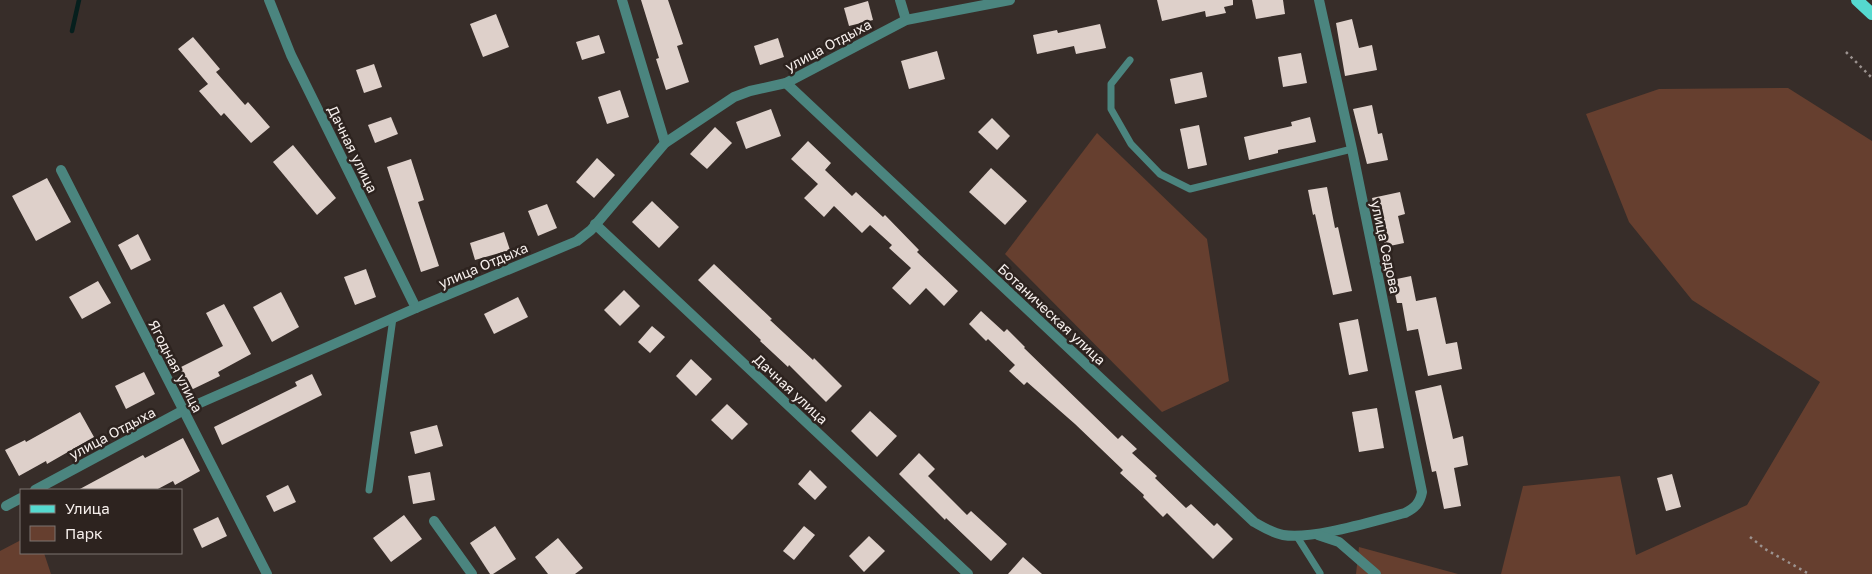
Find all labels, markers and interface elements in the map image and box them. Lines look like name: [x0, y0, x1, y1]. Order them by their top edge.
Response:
street label: улица Отдыха: [782, 15, 874, 75]
street label: Дачная улица: [325, 103, 381, 195]
street label: улица Седова: [1368, 199, 1404, 295]
street label: улица Отдыха: [436, 239, 530, 291]
street label: Ботаническая улица: [995, 260, 1109, 368]
street label: Ягодная улица: [145, 317, 207, 415]
street label: Дачная улица: [751, 350, 831, 428]
street label: улица Отдыха: [66, 403, 158, 463]
legend: [20, 489, 182, 554]
text: Улица: [65, 499, 110, 517]
text: Парк: [65, 524, 103, 542]

